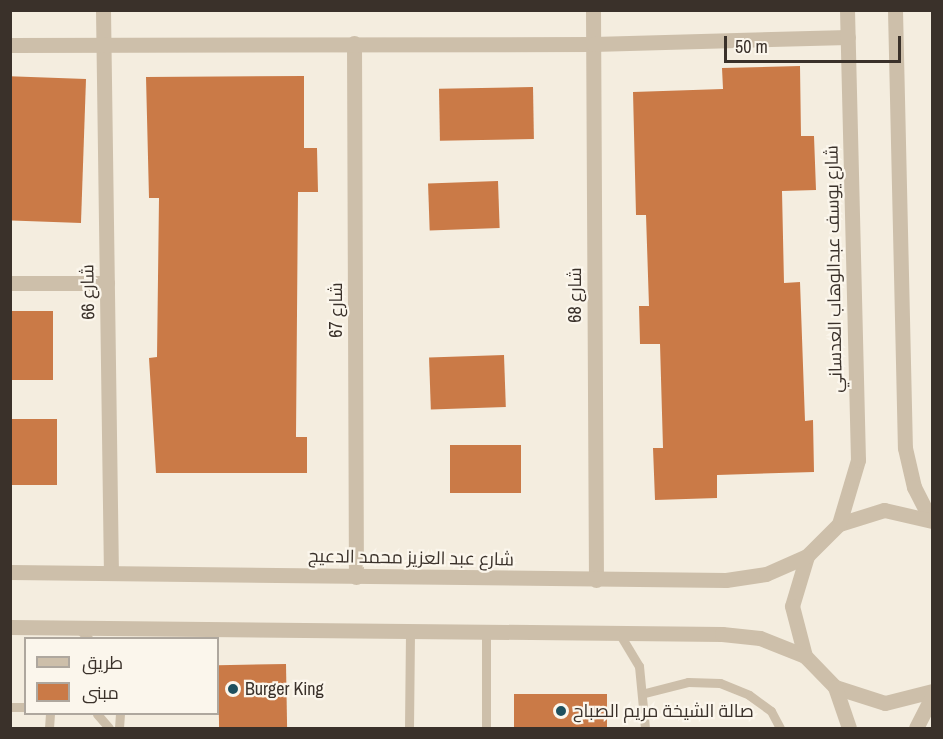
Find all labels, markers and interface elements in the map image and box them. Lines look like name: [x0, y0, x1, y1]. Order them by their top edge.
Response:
scale bar: [727, 24, 904, 62]
text: 50 m: [735, 34, 768, 59]
street label: شارع يوسف عبدالوهاب العدساني: [821, 145, 847, 393]
street label: شارع 66: [77, 264, 99, 320]
street label: شارع 68: [564, 267, 586, 323]
street label: شارع 67: [325, 282, 347, 338]
street label: شارع عبد العزيز محمد الدعيج: [308, 545, 514, 571]
legend: [24, 637, 219, 715]
text: طريق: [82, 650, 123, 675]
place label: Burger King: [245, 678, 324, 700]
text: مبنى: [82, 680, 119, 705]
marker: Burger King: [226, 682, 240, 696]
place label: صالة الشيخة مريم الصباح: [573, 700, 754, 722]
marker: صالة الشيخة مريم الصباح: [554, 704, 568, 718]

